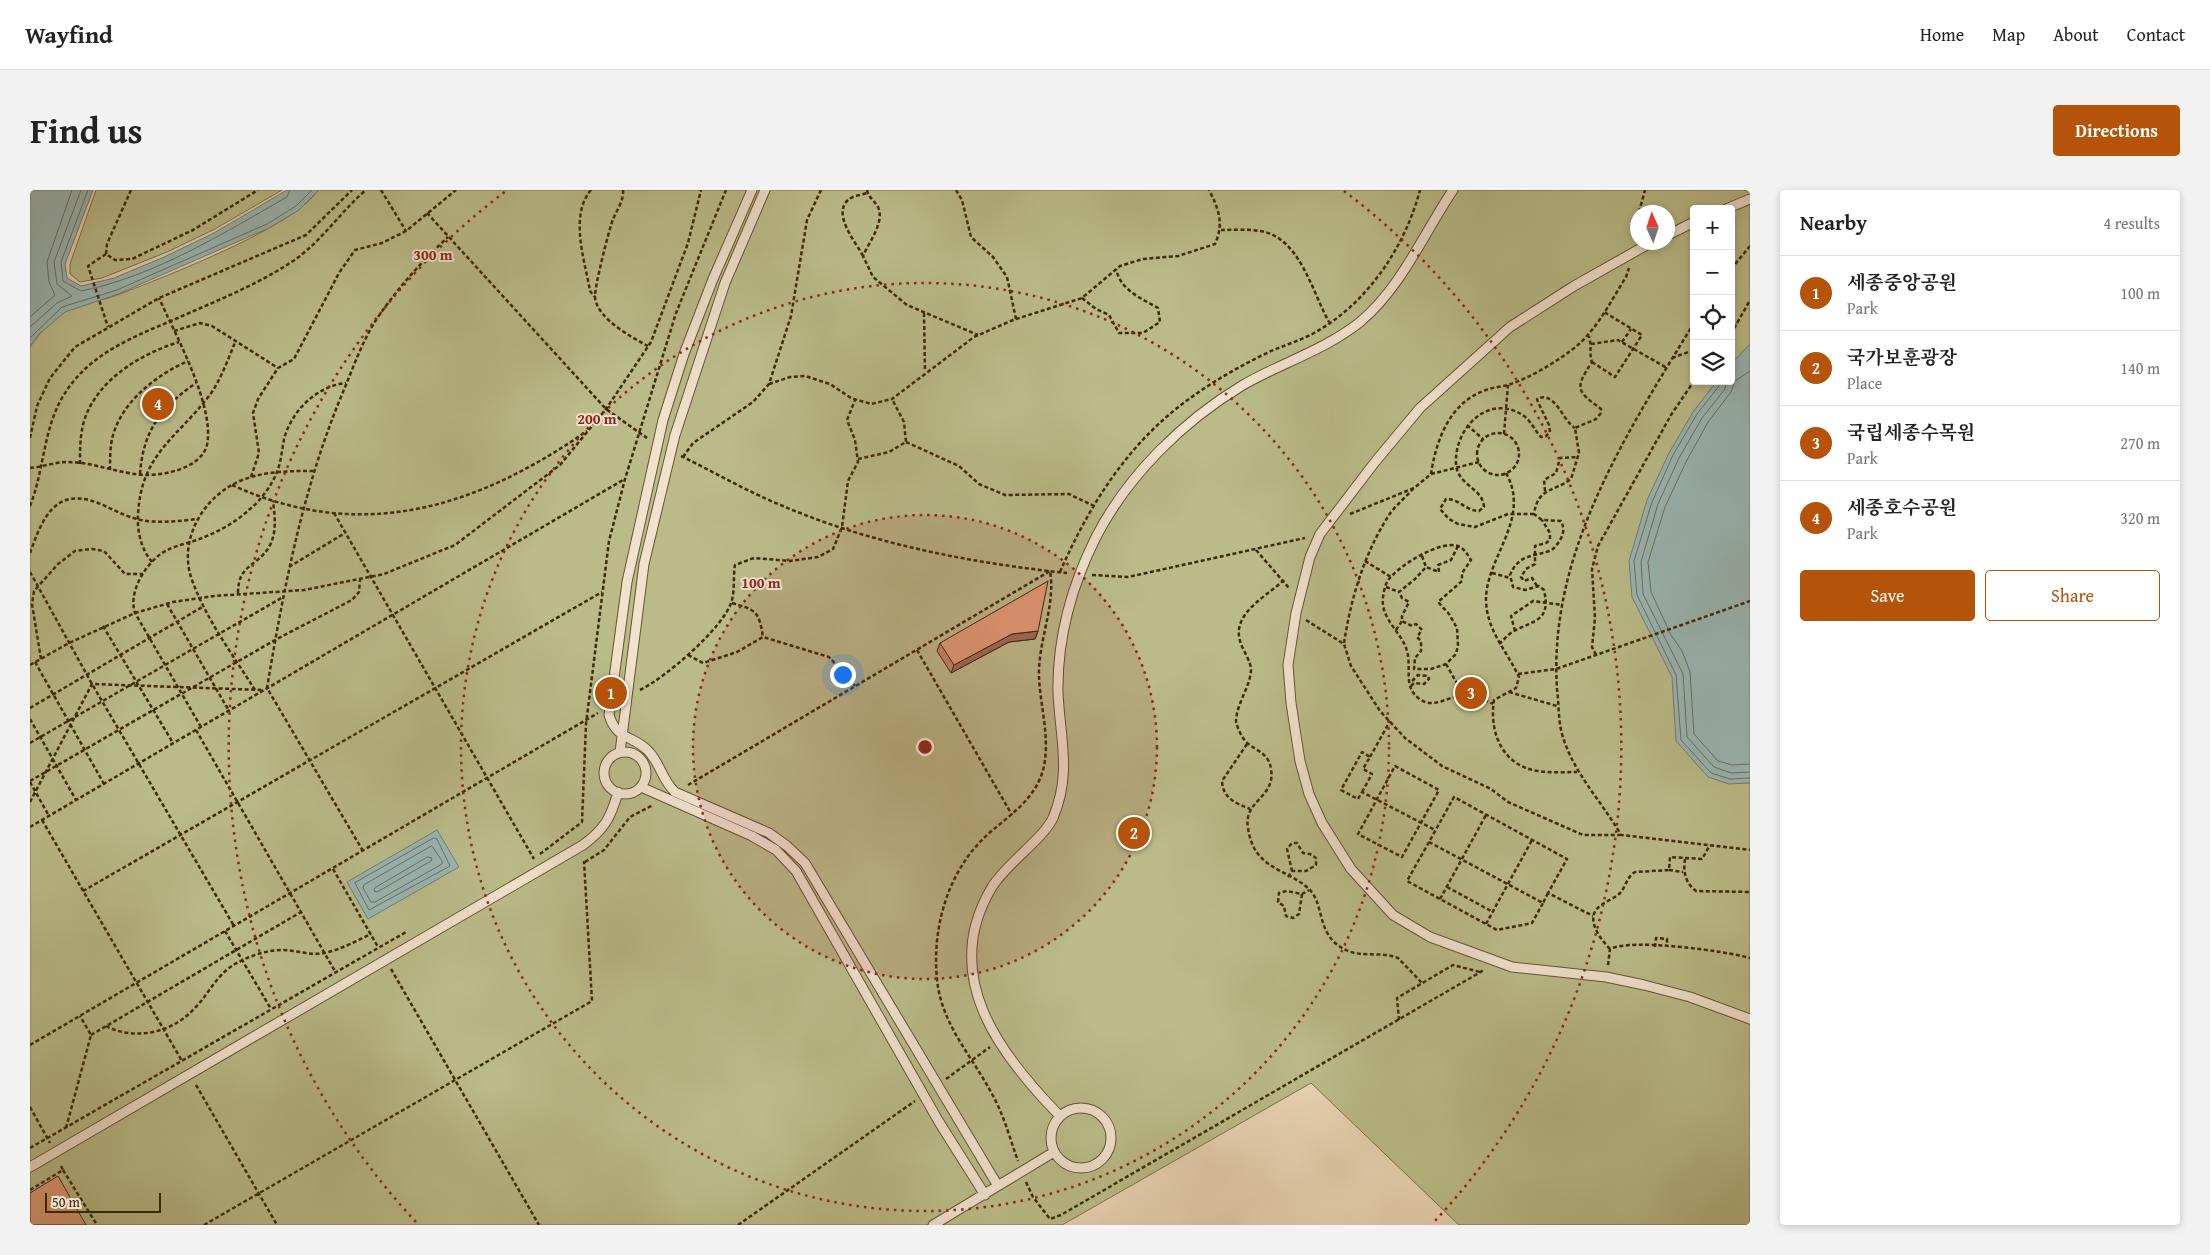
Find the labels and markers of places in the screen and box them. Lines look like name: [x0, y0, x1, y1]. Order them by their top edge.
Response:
pin: 4: [142, 385, 174, 423]
pin: 1: [595, 674, 627, 712]
pin: 3: [1455, 674, 1487, 712]
centre of rings: [916, 738, 934, 756]
pin: 2: [1118, 814, 1150, 852]

